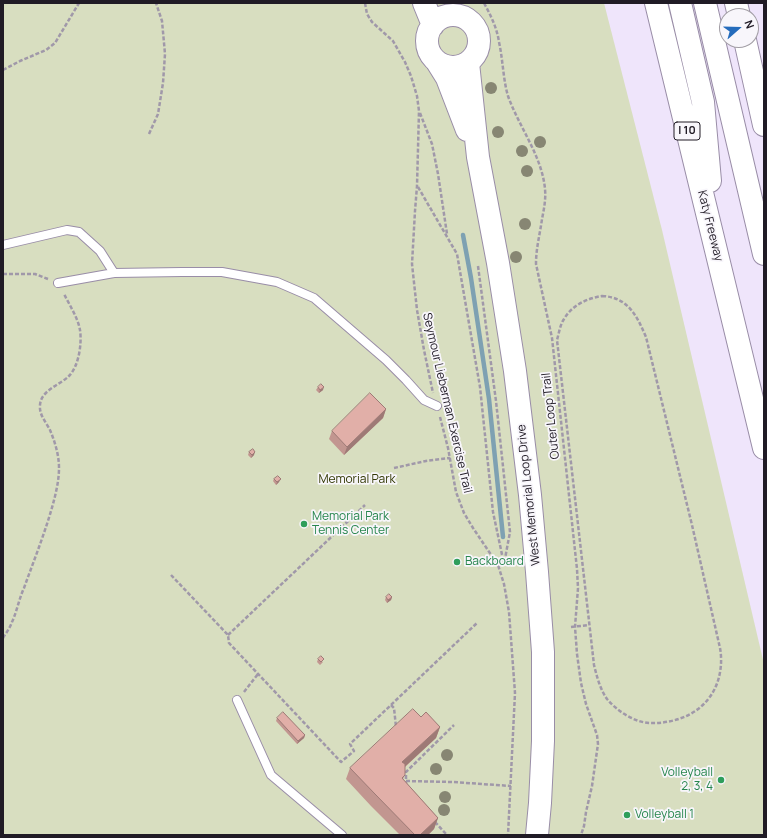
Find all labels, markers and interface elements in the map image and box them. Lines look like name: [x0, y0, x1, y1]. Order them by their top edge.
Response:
north arrow: [719, 8, 759, 48]
text: N: [741, 18, 758, 30]
road number: I 10: [674, 122, 700, 140]
street label: Katy Freeway: [694, 189, 726, 263]
street label: Seymour Lieberman Exercise Trail: [419, 311, 475, 495]
street label: Outer Loop Trail: [539, 372, 563, 460]
street label: West Memorial Loop Drive: [514, 424, 544, 566]
park label: Memorial Park: [318, 473, 396, 487]
place label: Memorial Park Tennis Center: [312, 510, 389, 538]
marker: Memorial Park Tennis Center: [299, 519, 309, 529]
place label: Backboard: [465, 555, 524, 569]
marker: Backboard: [452, 557, 462, 567]
place label: Volleyball 2, 3, 4: [661, 766, 713, 794]
marker: Volleyball 2, 3, 4: [716, 775, 726, 785]
place label: Volleyball 1: [635, 808, 694, 822]
marker: Volleyball 1: [622, 810, 632, 820]

